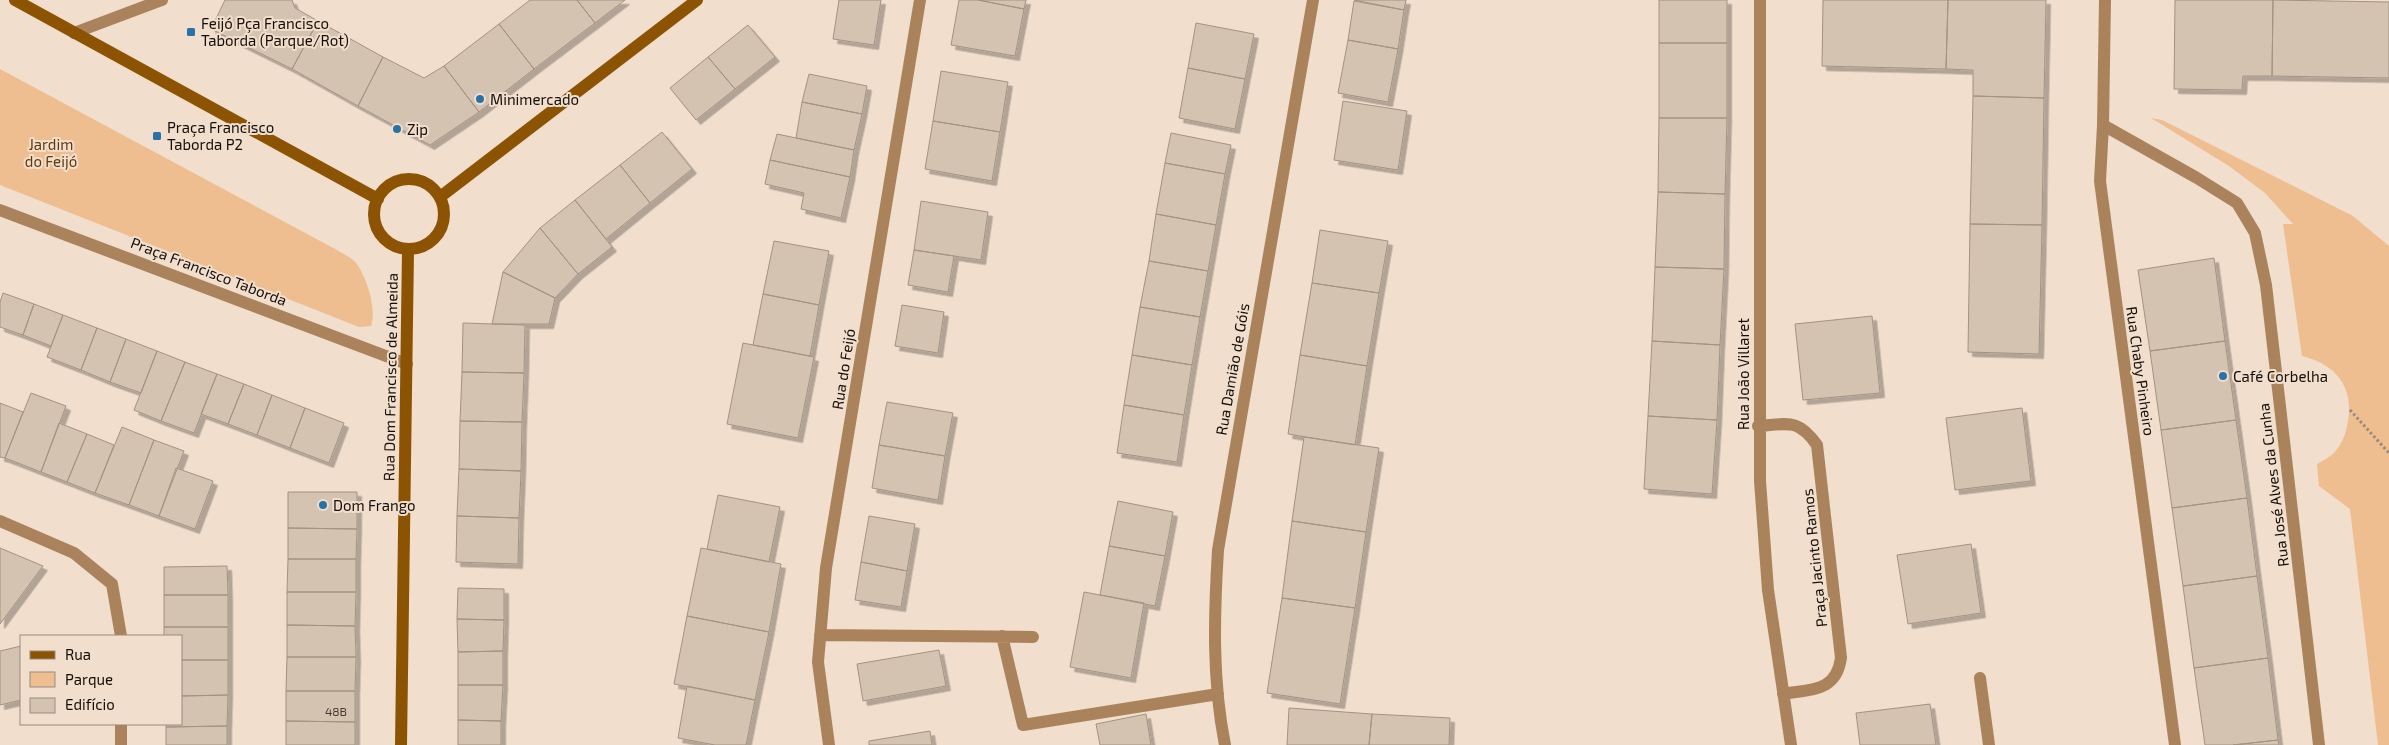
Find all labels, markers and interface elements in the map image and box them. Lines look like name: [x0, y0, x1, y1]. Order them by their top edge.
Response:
place label: Feijó Pça Francisco Taborda (Parque/Rot): [201, 14, 349, 49]
marker: Feijó Pça Francisco Taborda (Parque/Rot): [185, 26, 197, 38]
place label: Minimercado: [490, 90, 579, 108]
marker: Minimercado: [474, 93, 486, 105]
place label: Praça Francisco Taborda P2: [167, 118, 274, 153]
place label: Zip: [407, 120, 428, 138]
marker: Zip: [391, 123, 403, 135]
marker: Praça Francisco Taborda P2: [151, 130, 163, 142]
park label: Jardim do Feijó: [25, 135, 77, 171]
street label: Praça Francisco Taborda: [128, 233, 289, 310]
street label: Rua Dom Francisco de Almeida: [379, 273, 401, 481]
street label: Rua Damião de Góis: [1212, 302, 1252, 436]
street label: Rua Chaby Pinheiro: [2123, 305, 2159, 437]
street label: Rua João Villaret: [1734, 318, 1752, 430]
street label: Rua do Feijó: [828, 327, 859, 411]
place label: Café Corbelha: [2233, 367, 2328, 385]
marker: Café Corbelha: [2217, 370, 2229, 382]
street label: Rua José Alves da Cunha: [2254, 402, 2292, 568]
street label: Praça Jacinto Ramos: [1798, 488, 1831, 628]
place label: Dom Frango: [333, 496, 416, 514]
marker: Dom Frango: [317, 499, 329, 511]
legend: [20, 635, 182, 725]
text: Rua: [65, 645, 91, 663]
text: Parque: [65, 670, 113, 688]
text: Edifício: [65, 695, 115, 713]
house number: 48B: [325, 704, 347, 718]

